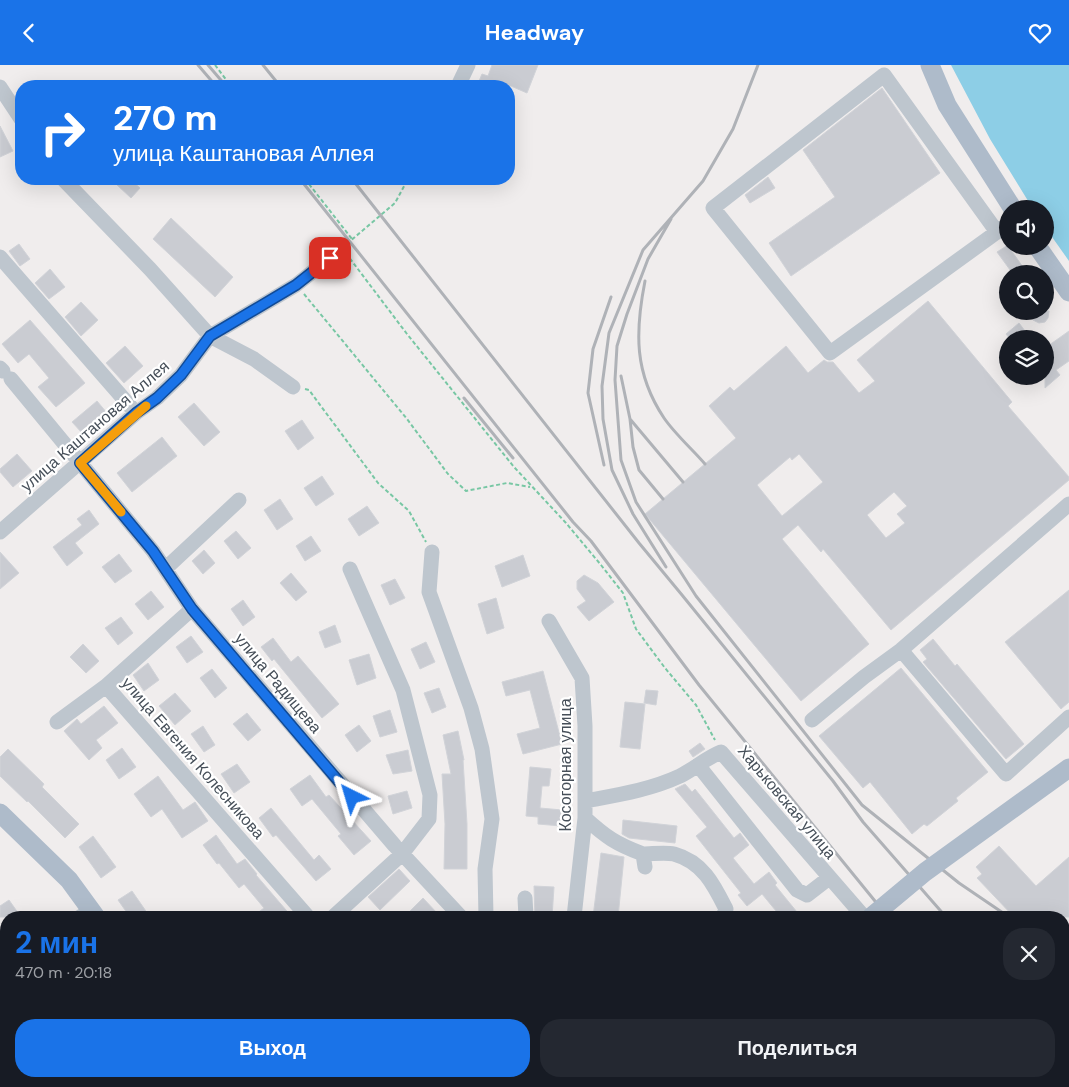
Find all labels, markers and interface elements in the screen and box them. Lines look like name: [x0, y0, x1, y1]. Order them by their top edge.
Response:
text: Headway: [485, 18, 584, 47]
icon: back: [15, 19, 43, 47]
icon: heart: [1026, 19, 1054, 47]
text: 270 m: [113, 95, 217, 141]
icon: right: [30, 100, 95, 165]
text: улица Каштановая Аллея: [113, 139, 374, 168]
map controls: [999, 200, 1054, 385]
button: sound: [999, 200, 1054, 255]
pin: [309, 237, 351, 279]
icon: arrive: [316, 244, 344, 272]
button: search: [999, 265, 1054, 320]
button: layers: [999, 330, 1054, 385]
street label: улица Каштановая Аллея: [16, 356, 174, 496]
street label: улица Радищева: [230, 629, 326, 738]
street label: улица Евгения Колесникова: [117, 673, 269, 843]
street label: Косогорная улица: [555, 698, 576, 832]
street label: Харьковская улица: [733, 741, 841, 863]
position arrow: [325, 770, 377, 822]
text: 2 мин: [15, 923, 98, 962]
button: close: [1003, 928, 1055, 980]
text: 470 m · 20:18: [15, 962, 112, 983]
button: Выход: [15, 1019, 530, 1077]
button: Поделиться: [540, 1019, 1055, 1077]

